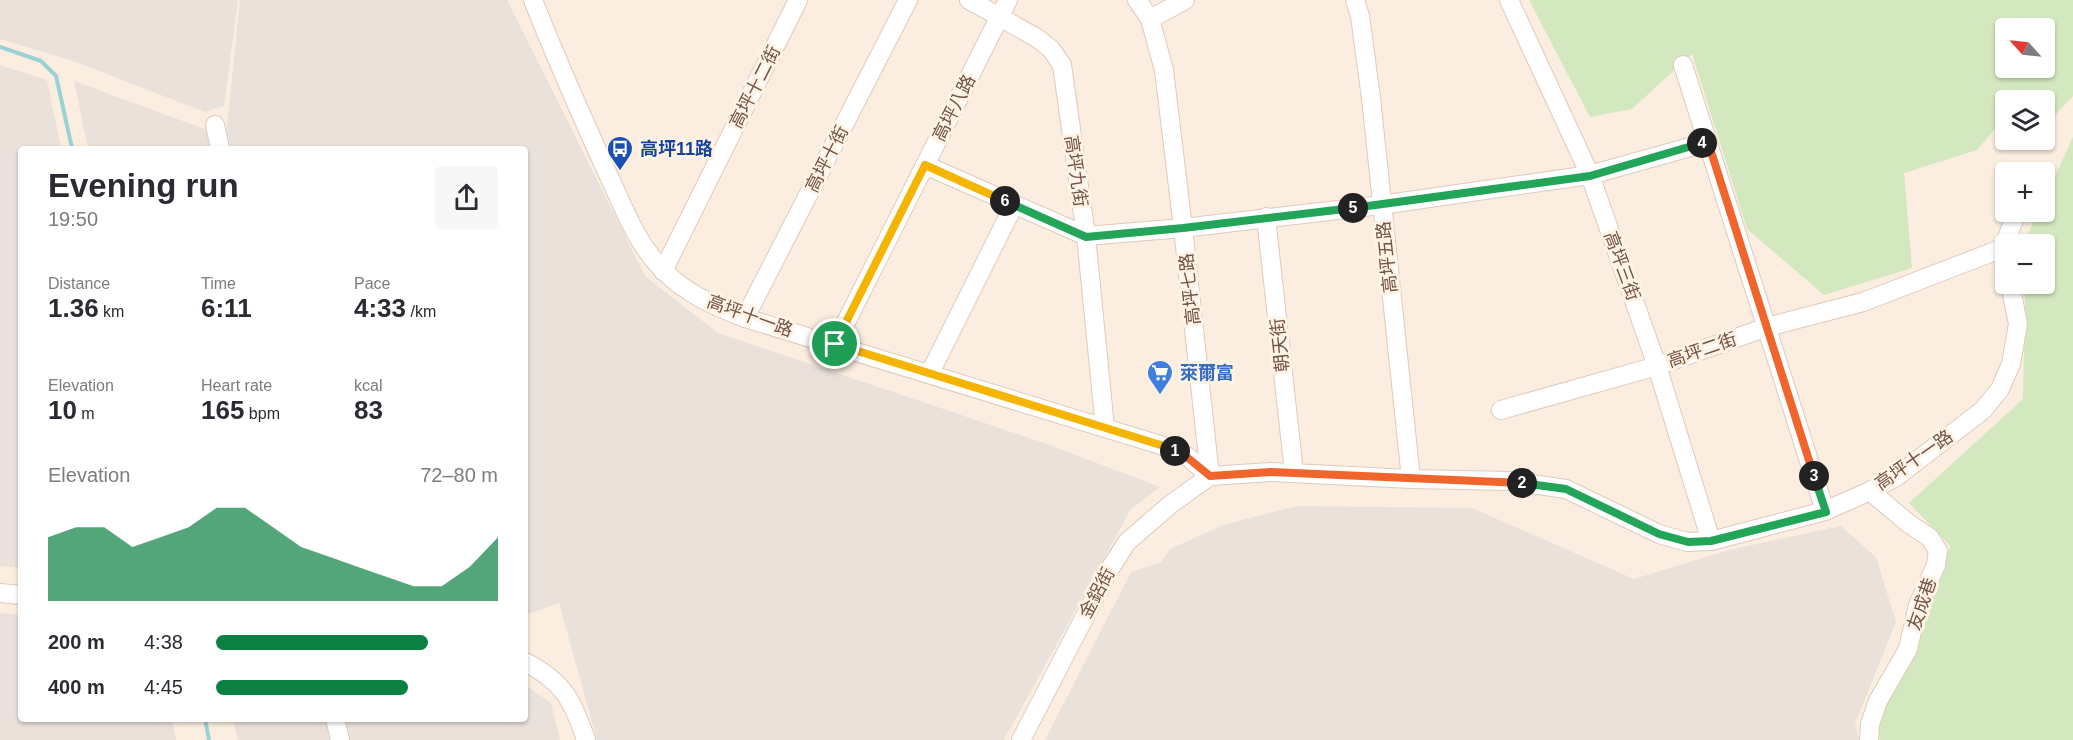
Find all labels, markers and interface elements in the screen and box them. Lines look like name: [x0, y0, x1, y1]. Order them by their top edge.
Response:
north arrow: [1995, 18, 2055, 78]
map controls: [1995, 18, 2055, 294]
street label: 高坪十二街: [726, 42, 784, 132]
street label: 高坪八路: [929, 71, 979, 145]
button: layers: [1995, 90, 2055, 150]
street label: 高坪十街: [802, 122, 852, 196]
pin: 4: [1687, 128, 1717, 158]
bus stop icon: 高坪11路: [605, 134, 635, 172]
street label: 高坪九街: [1061, 134, 1091, 208]
text: 4: [1698, 134, 1706, 151]
place label: 高坪11路: [640, 139, 713, 159]
button: +: [1995, 162, 2055, 222]
button: share: [435, 166, 498, 229]
text: Evening run: [48, 167, 239, 204]
pin: 6: [990, 186, 1020, 216]
text: 6: [1001, 192, 1009, 209]
pin: 5: [1338, 193, 1368, 223]
text: 5: [1349, 199, 1357, 216]
text: 19:50: [48, 208, 98, 230]
street label: 高坪五路: [1373, 220, 1401, 294]
street label: 高坪三街: [1600, 229, 1644, 303]
button: −: [1995, 234, 2055, 294]
street label: 高坪七路: [1176, 252, 1204, 326]
text: Distance: [48, 275, 110, 292]
text: Time: [201, 275, 236, 292]
text: Pace: [354, 275, 390, 292]
street label: 高坪十一路: [704, 291, 796, 341]
text: 1.36: [48, 293, 99, 323]
text: 6:11: [201, 293, 252, 323]
text: 4:33: [354, 293, 406, 323]
text: km: [99, 303, 124, 320]
text: /km: [406, 303, 436, 320]
street label: 朝天街: [1267, 317, 1293, 373]
pin: [809, 318, 860, 369]
icon: arrive: [818, 327, 851, 360]
street label: 高坪二街: [1665, 329, 1739, 371]
supermarket icon: 萊爾富: [1145, 358, 1175, 396]
place label: 萊爾富: [1180, 363, 1234, 383]
text: Elevation: [48, 377, 114, 394]
text: Heart rate: [201, 377, 272, 394]
text: kcal: [354, 377, 382, 394]
text: 10: [48, 395, 77, 425]
text: 165: [201, 395, 244, 425]
text: 83: [354, 395, 383, 425]
text: m: [77, 405, 95, 422]
text: bpm: [244, 405, 280, 422]
street label: 高坪十一路: [1871, 426, 1957, 494]
pin: 1: [1160, 436, 1190, 466]
text: 1: [1171, 442, 1179, 459]
pin: 3: [1799, 461, 1829, 491]
text: Elevation: [48, 464, 130, 486]
text: 72–80 m: [420, 464, 498, 486]
text: 3: [1810, 467, 1818, 484]
pin: 2: [1507, 468, 1537, 498]
text: 2: [1518, 474, 1526, 491]
street label: 金鋁街: [1075, 564, 1119, 622]
street label: 友成巷: [1904, 575, 1940, 633]
text: 200 m: [48, 631, 105, 653]
text: 4:38: [144, 631, 183, 653]
text: 400 m: [48, 676, 105, 698]
text: 4:45: [144, 676, 183, 698]

